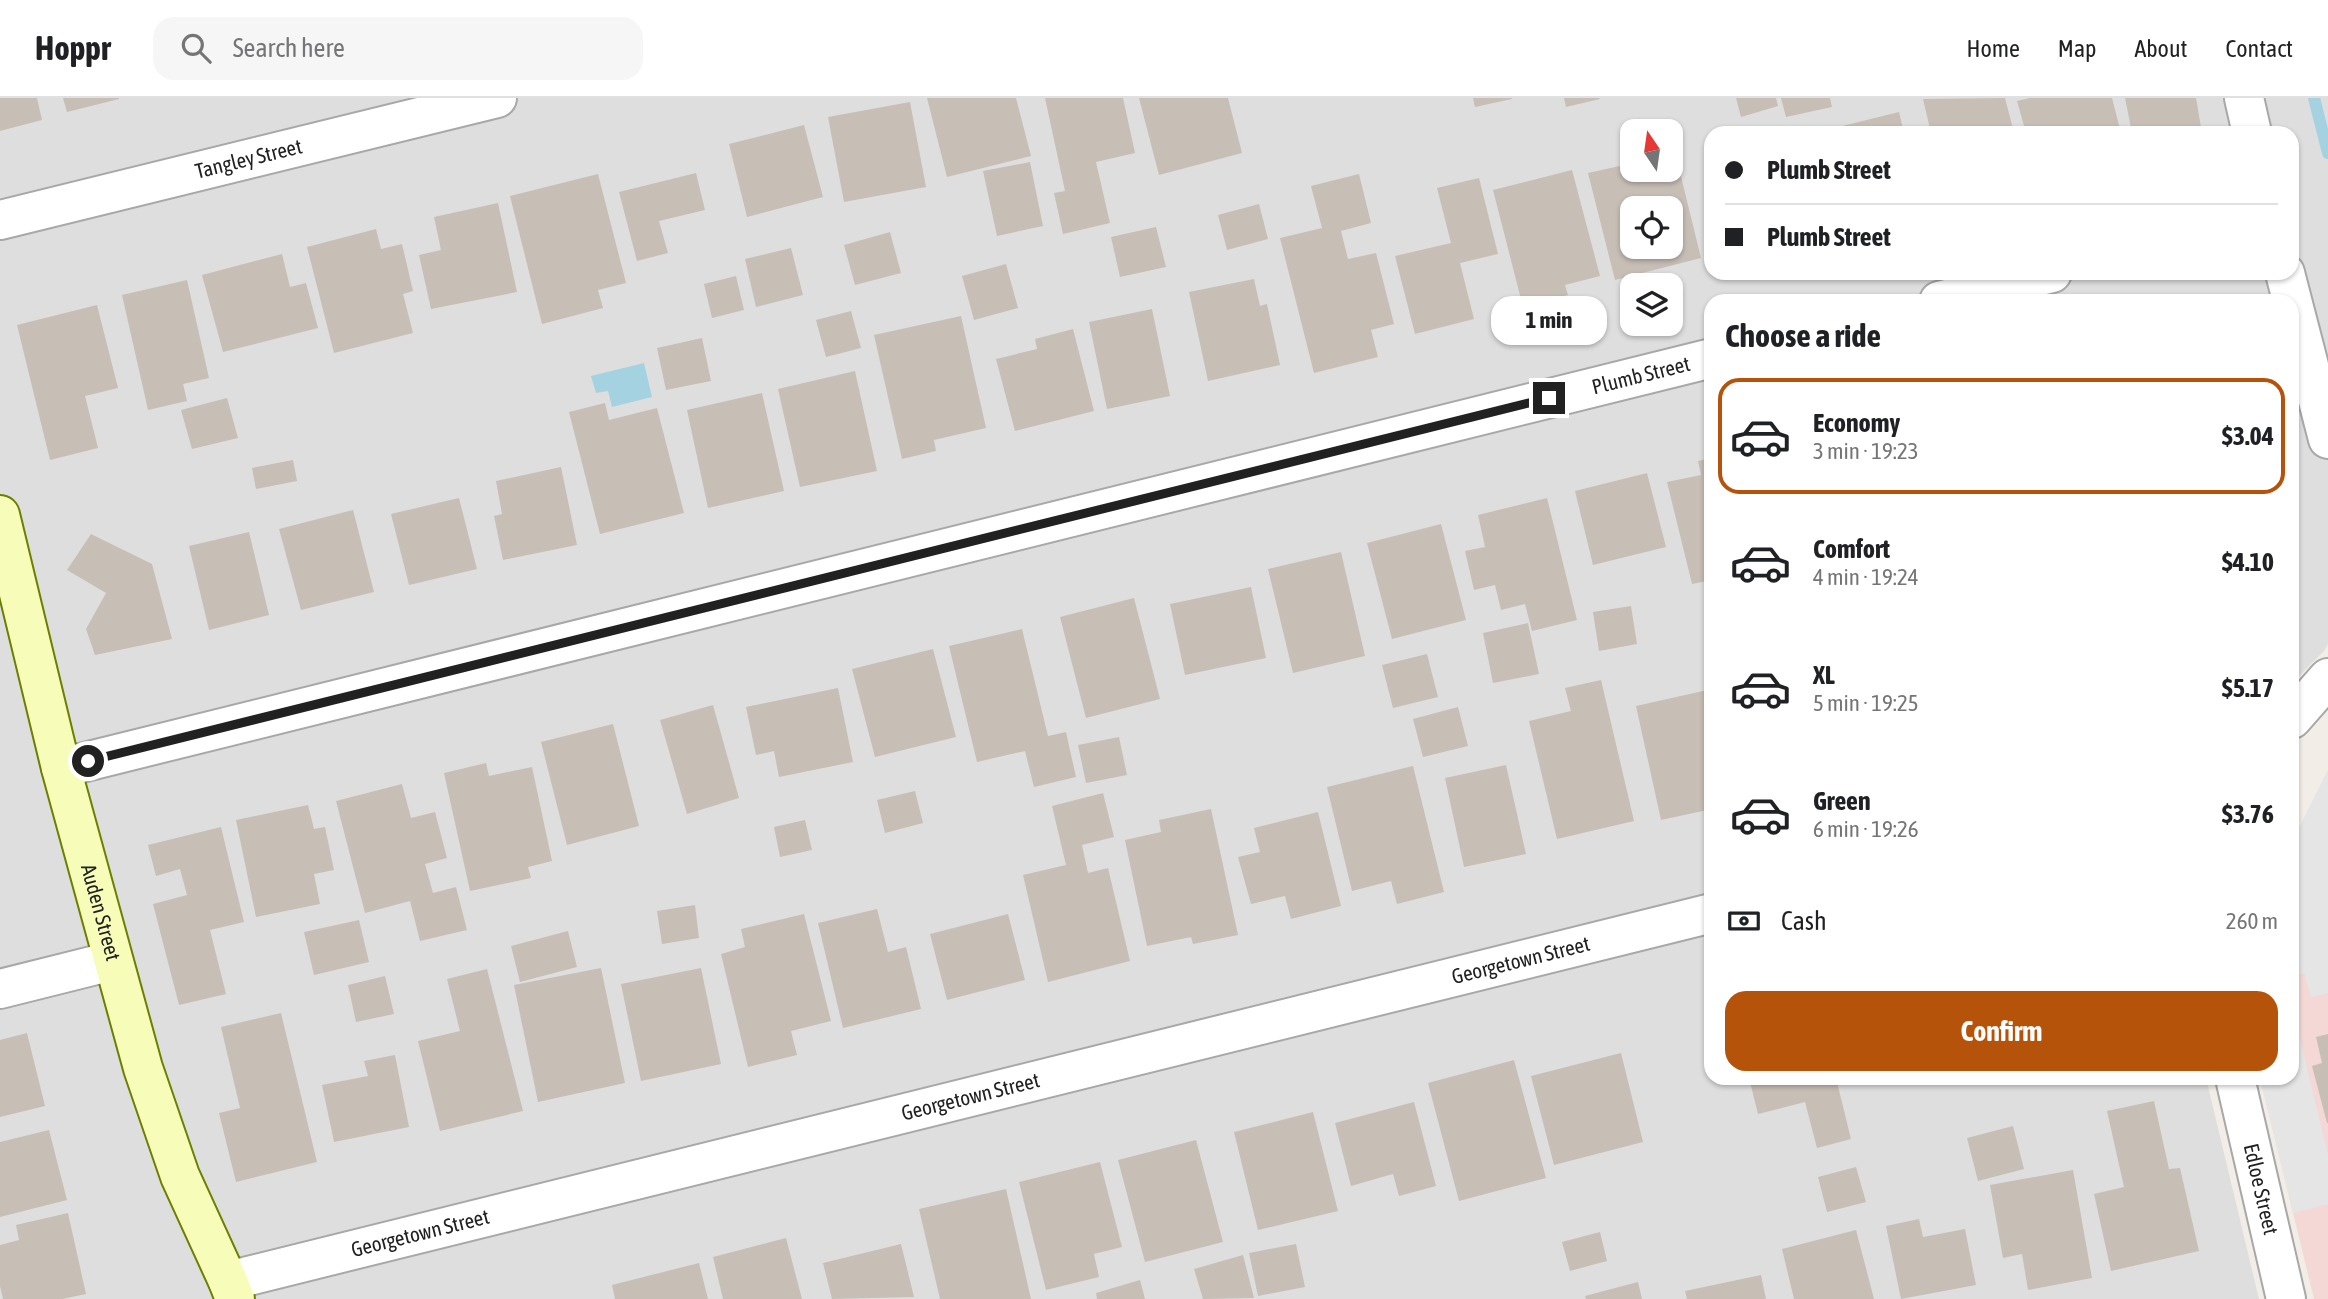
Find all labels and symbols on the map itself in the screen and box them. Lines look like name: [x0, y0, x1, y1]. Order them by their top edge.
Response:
north arrow: [1620, 119, 1684, 182]
street label: Tangley Street: [193, 133, 304, 183]
callout: 1 min: [1491, 296, 1607, 345]
street label: Plumb Street: [1589, 351, 1692, 398]
route end: [1533, 382, 1565, 414]
route start: [72, 745, 104, 777]
street label: Auden Street: [77, 861, 126, 963]
street label: Georgetown Street: [1449, 931, 1592, 988]
street label: Georgetown Street: [899, 1067, 1042, 1125]
street label: Edloe Street: [2239, 1141, 2284, 1237]
street label: Georgetown Street: [348, 1204, 491, 1261]

